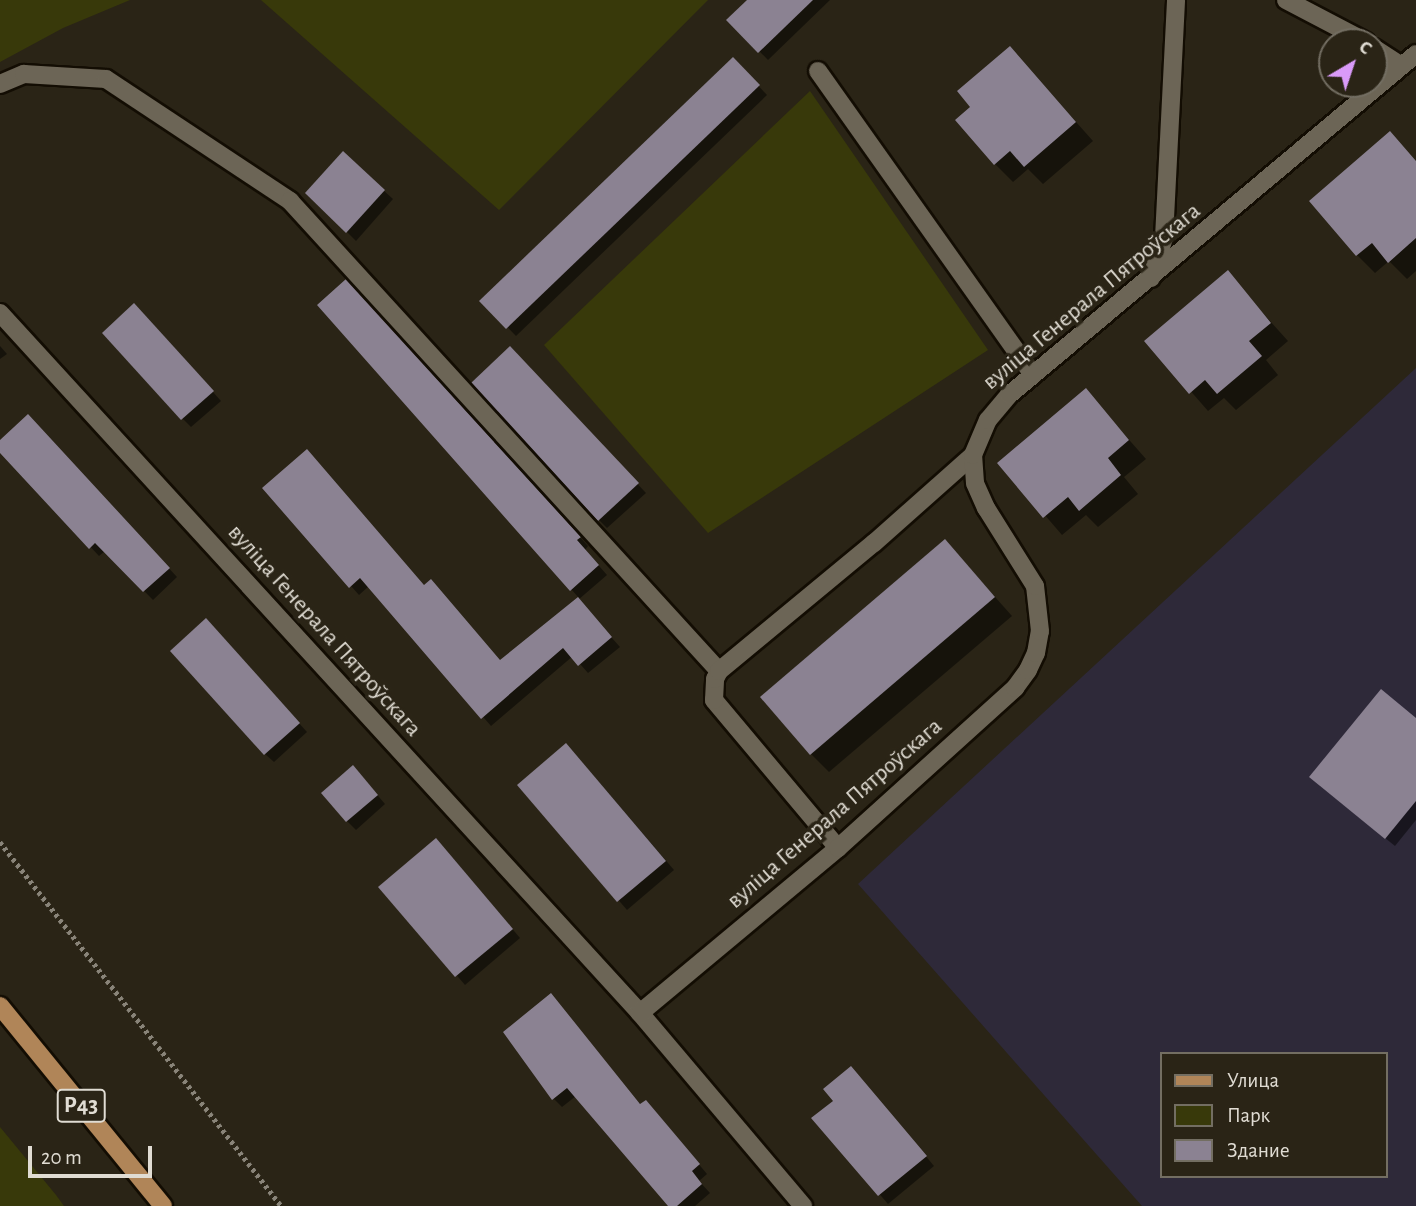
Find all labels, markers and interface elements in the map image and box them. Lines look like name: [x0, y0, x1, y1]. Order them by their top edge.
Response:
north arrow: [1318, 28, 1388, 98]
text: С: [1355, 37, 1375, 59]
street label: вуліца Генерала Пятроўскага: [977, 197, 1207, 397]
street label: вуліца Генерала Пятроўскага: [221, 519, 427, 743]
street label: вуліца Генерала Пятроўскага: [721, 713, 949, 915]
legend: [1160, 1052, 1388, 1178]
text: Улица: [1227, 1070, 1279, 1091]
road number: Р43: [56, 1086, 106, 1126]
text: Парк: [1227, 1105, 1270, 1126]
scale bar: [32, 1132, 156, 1176]
text: Здание: [1227, 1140, 1290, 1161]
text: 20 m: [41, 1147, 82, 1168]

